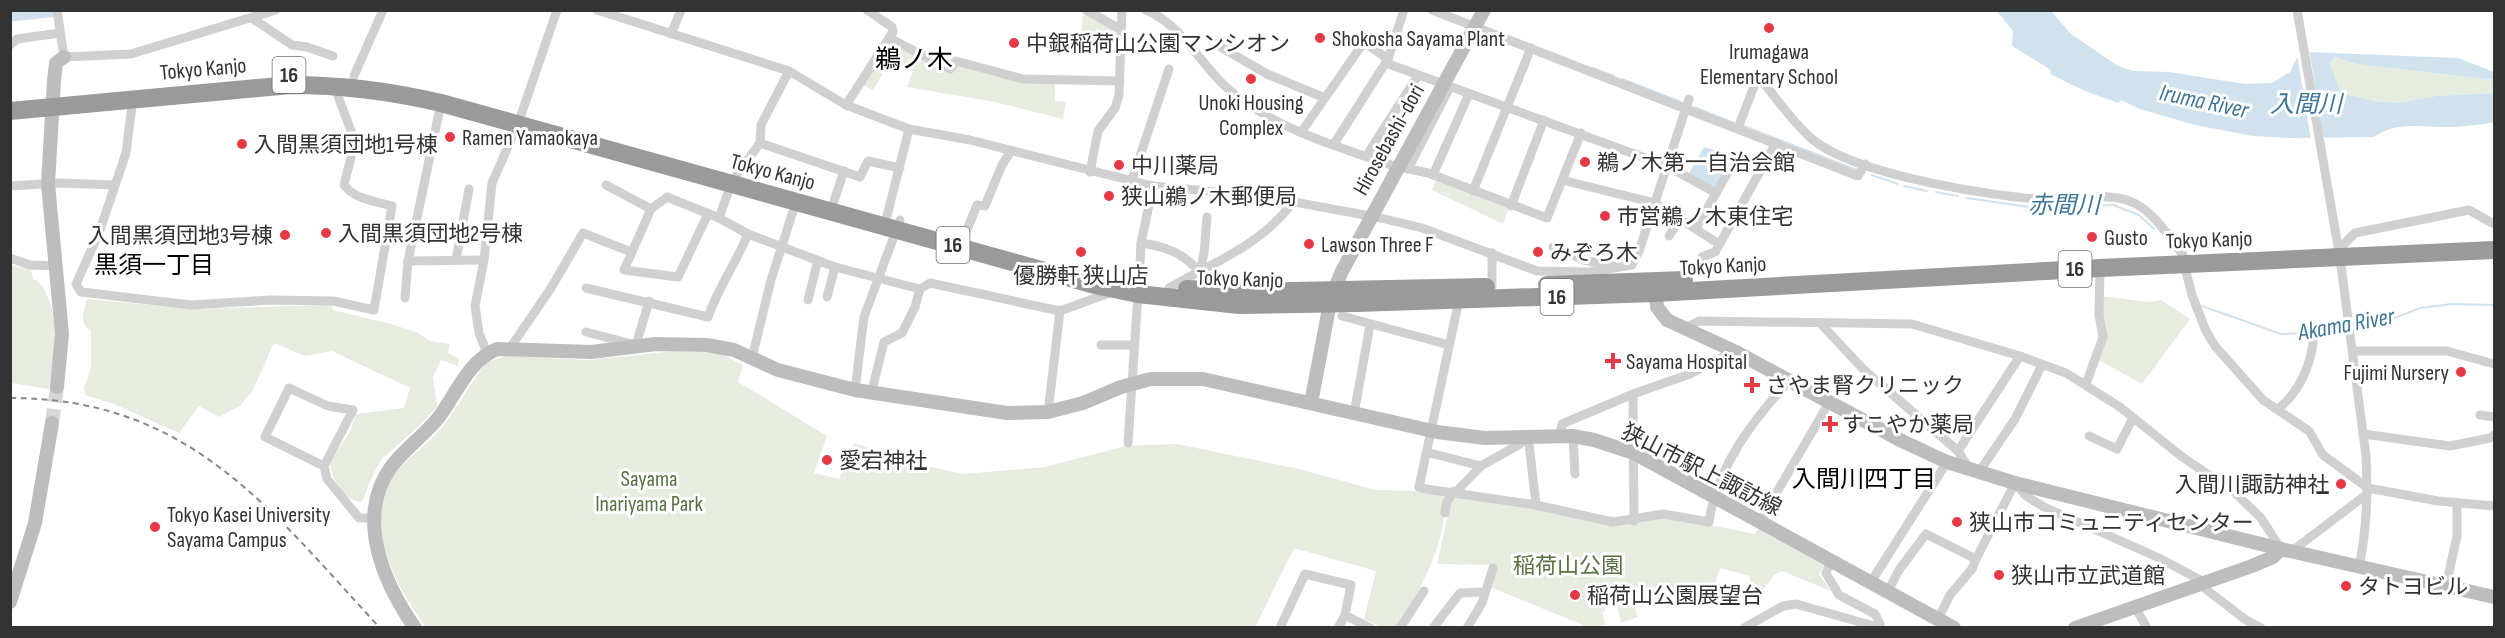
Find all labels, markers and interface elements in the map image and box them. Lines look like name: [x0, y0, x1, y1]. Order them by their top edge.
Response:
marker: Irumagawa Elementary School: [1762, 21, 1776, 35]
place label: Shokosha Sayama Plant: [1332, 26, 1505, 53]
place label: 中銀稲荷山公園マンシオン: [1026, 31, 1290, 58]
marker: Shokosha Sayama Plant: [1313, 31, 1327, 45]
marker: 中銀稲荷山公園マンシオン: [1007, 36, 1021, 50]
place label: Irumagawa Elementary School: [1700, 39, 1838, 91]
district label: 鵜ノ木: [875, 45, 953, 76]
street label: Tokyo Kanjo: [159, 52, 248, 87]
road number: 16: [272, 57, 306, 93]
marker: Unoki Housing Complex: [1244, 72, 1258, 86]
water label: Iruma River: [2157, 78, 2252, 125]
street label: Hirosebashi-dori: [1348, 79, 1431, 200]
place label: Unoki Housing Complex: [1198, 90, 1304, 142]
water label: 入間川: [2270, 90, 2345, 119]
place label: Ramen Yamaokaya: [462, 125, 598, 152]
marker: Ramen Yamaokaya: [443, 130, 457, 144]
place label: 入間黒須団地1号棟: [254, 132, 438, 159]
marker: 入間黒須団地1号棟: [235, 137, 249, 151]
street label: Tokyo Kanjo: [727, 148, 818, 197]
place label: 鵜ノ木第一自治会館: [1597, 150, 1795, 177]
place label: 中川薬局: [1131, 153, 1219, 180]
marker: 鵜ノ木第一自治会館: [1578, 155, 1592, 169]
marker: 中川薬局: [1112, 158, 1126, 172]
place label: 狭山鵜ノ木郵便局: [1121, 184, 1297, 211]
marker: 狭山鵜ノ木郵便局: [1102, 189, 1116, 203]
water label: 赤間川: [2028, 191, 2103, 220]
place label: 市営鵜ノ木東住宅: [1617, 204, 1793, 231]
marker: 市営鵜ノ木東住宅: [1598, 209, 1612, 223]
place label: 入間黒須団地2号棟: [338, 221, 523, 248]
place label: 入間黒須団地3号棟: [88, 223, 273, 250]
place label: Gusto: [2104, 225, 2148, 252]
street label: Tokyo Kanjo: [2165, 225, 2253, 256]
marker: 入間黒須団地2号棟: [319, 226, 333, 240]
road number: 16: [936, 227, 970, 263]
marker: 入間黒須団地3号棟: [278, 228, 292, 242]
marker: Gusto: [2085, 230, 2099, 244]
place label: Lawson Three F: [1321, 232, 1434, 259]
marker: Lawson Three F: [1302, 237, 1316, 251]
place label: みぞろ木: [1550, 240, 1638, 267]
marker: 優勝軒 狭山店: [1074, 245, 1088, 259]
marker: みぞろ木: [1531, 245, 1545, 259]
district label: 黒須一丁目: [94, 251, 214, 280]
street label: Tokyo Kanjo: [1679, 251, 1767, 282]
road number: 16: [2058, 251, 2092, 287]
place label: 優勝軒 狭山店: [1013, 263, 1149, 290]
street label: Tokyo Kanjo: [1196, 264, 1284, 295]
road number: 16: [1540, 279, 1574, 315]
water label: Akama River: [2295, 302, 2398, 347]
place label: Sayama Hospital: [1626, 349, 1747, 376]
marker: Sayama Hospital: [1604, 352, 1622, 370]
place label: Fujimi Nursery: [2344, 360, 2449, 387]
marker: Fujimi Nursery: [2454, 365, 2468, 379]
place label: さやま腎クリニック: [1766, 373, 1964, 400]
marker: さやま腎クリニック: [1743, 376, 1761, 394]
place label: すこやか薬局: [1842, 412, 1974, 439]
marker: すこやか薬局: [1823, 417, 1837, 431]
street label: 狭山市駅上諏訪線: [1617, 418, 1786, 522]
place label: 愛宕神社: [839, 448, 927, 475]
marker: 愛宕神社: [820, 453, 834, 467]
district label: 入間川四丁目: [1792, 465, 1936, 494]
park label: Sayama Inariyama Park: [595, 466, 703, 518]
place label: 入間川諏訪神社: [2175, 472, 2329, 499]
marker: 入間川諏訪神社: [2334, 477, 2348, 491]
place label: Tokyo Kasei University Sayama Campus: [167, 502, 331, 554]
place label: 狭山市コミュニティセンター: [1969, 510, 2254, 537]
marker: 狭山市コミュニティセンター: [1950, 515, 1964, 529]
marker: Tokyo Kasei University Sayama Campus: [148, 520, 162, 534]
park label: 稲荷山公園: [1513, 553, 1623, 580]
place label: 狭山市立武道館: [2011, 563, 2165, 590]
marker: 狭山市立武道館: [1992, 568, 2006, 582]
place label: タトヨビル: [2358, 574, 2468, 601]
marker: タトヨビル: [2339, 579, 2353, 593]
place label: 稲荷山公園展望台: [1587, 583, 1763, 610]
marker: 稲荷山公園展望台: [1568, 588, 1582, 602]

